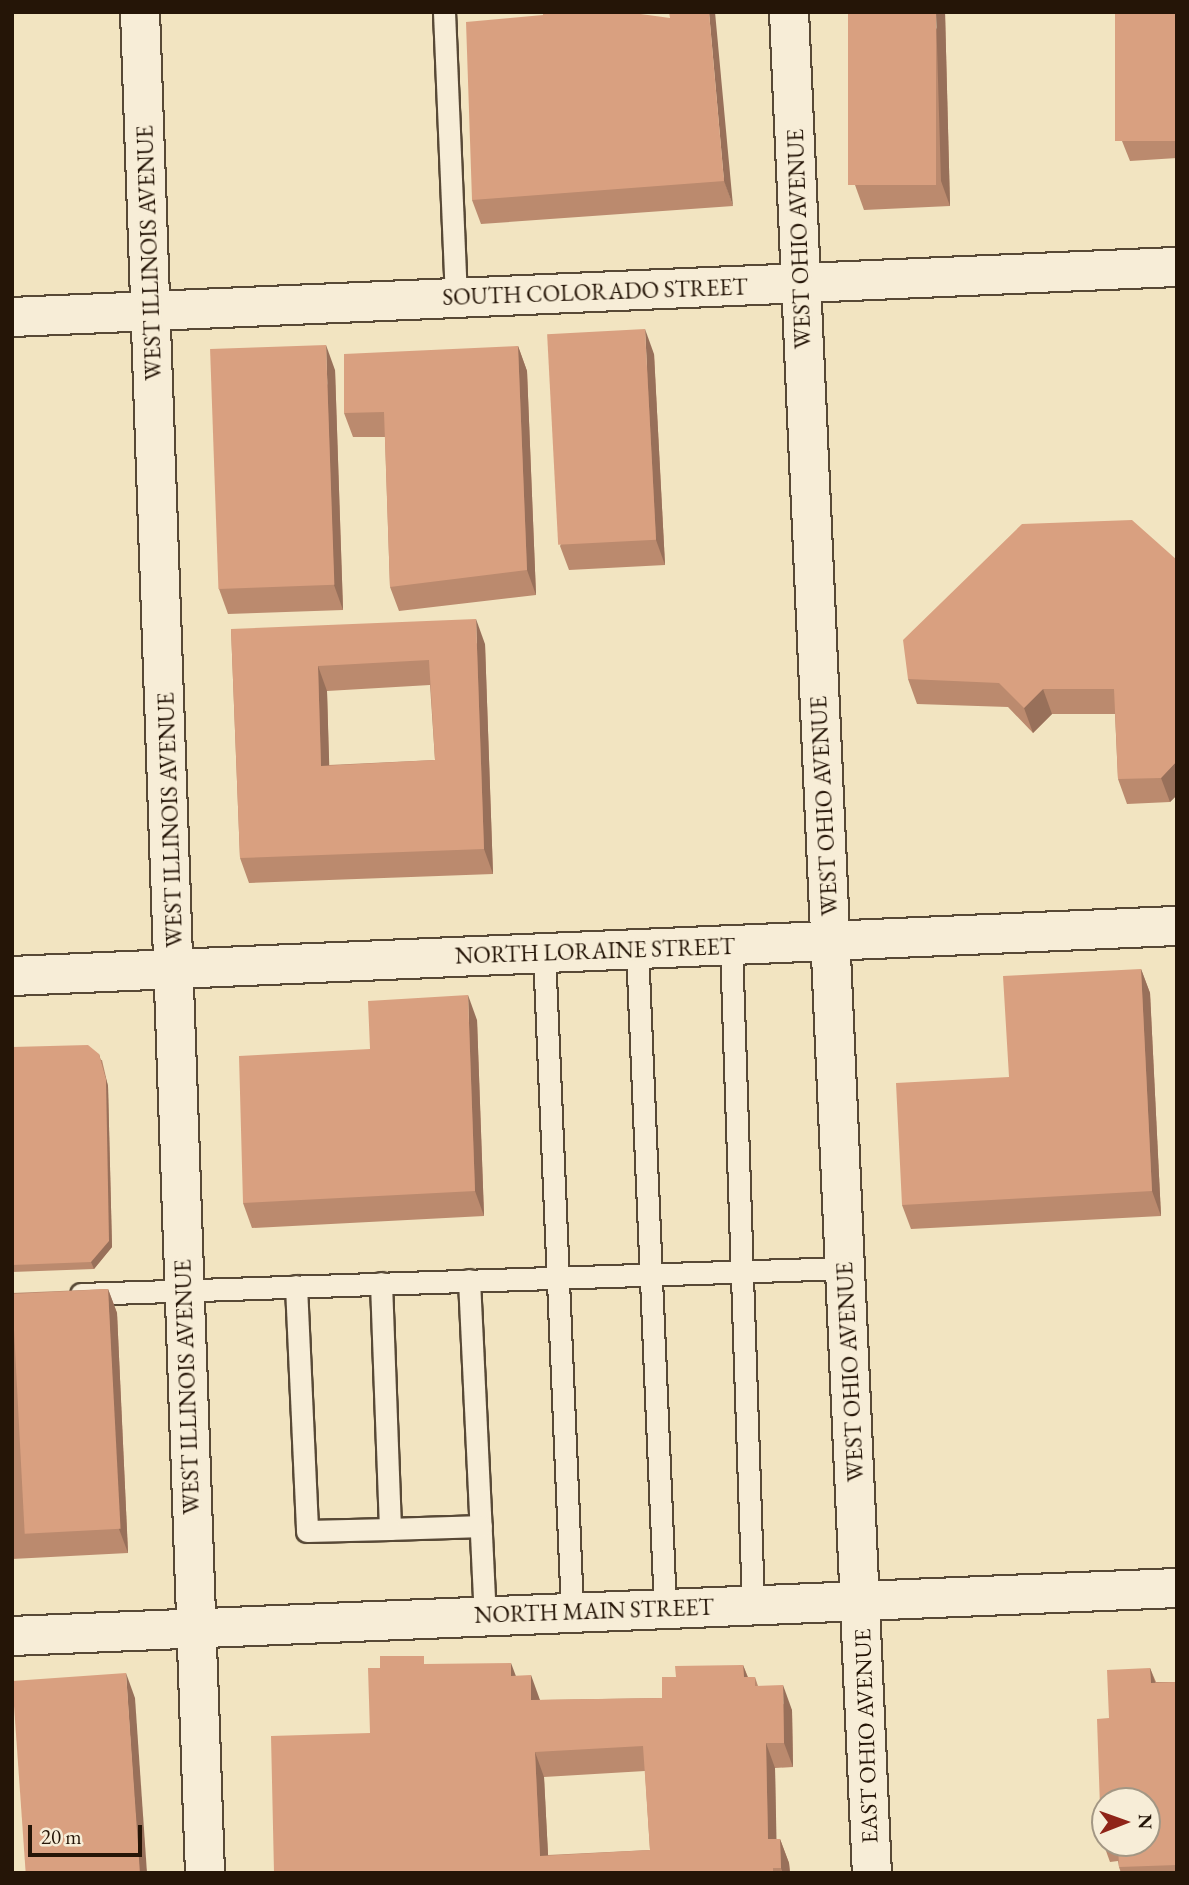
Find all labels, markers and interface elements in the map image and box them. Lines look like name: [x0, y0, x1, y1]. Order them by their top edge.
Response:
street label: WEST ILLINOIS AVENUE: [131, 125, 167, 381]
street label: WEST OHIO AVENUE: [781, 128, 817, 350]
street label: SOUTH COLORADO STREET: [442, 273, 748, 311]
street label: WEST ILLINOIS AVENUE: [152, 692, 188, 948]
street label: WEST OHIO AVENUE: [804, 695, 844, 917]
street label: NORTH LORAINE STREET: [455, 932, 735, 970]
street label: WEST ILLINOIS AVENUE: [169, 1259, 205, 1515]
street label: WEST OHIO AVENUE: [830, 1261, 870, 1483]
street label: NORTH MAIN STREET: [474, 1593, 714, 1629]
street label: EAST OHIO AVENUE: [848, 1628, 884, 1844]
north arrow: [1091, 1787, 1161, 1857]
scale bar: [32, 1812, 145, 1856]
text: N: [1133, 1814, 1158, 1830]
text: 20 m: [41, 1823, 82, 1850]

